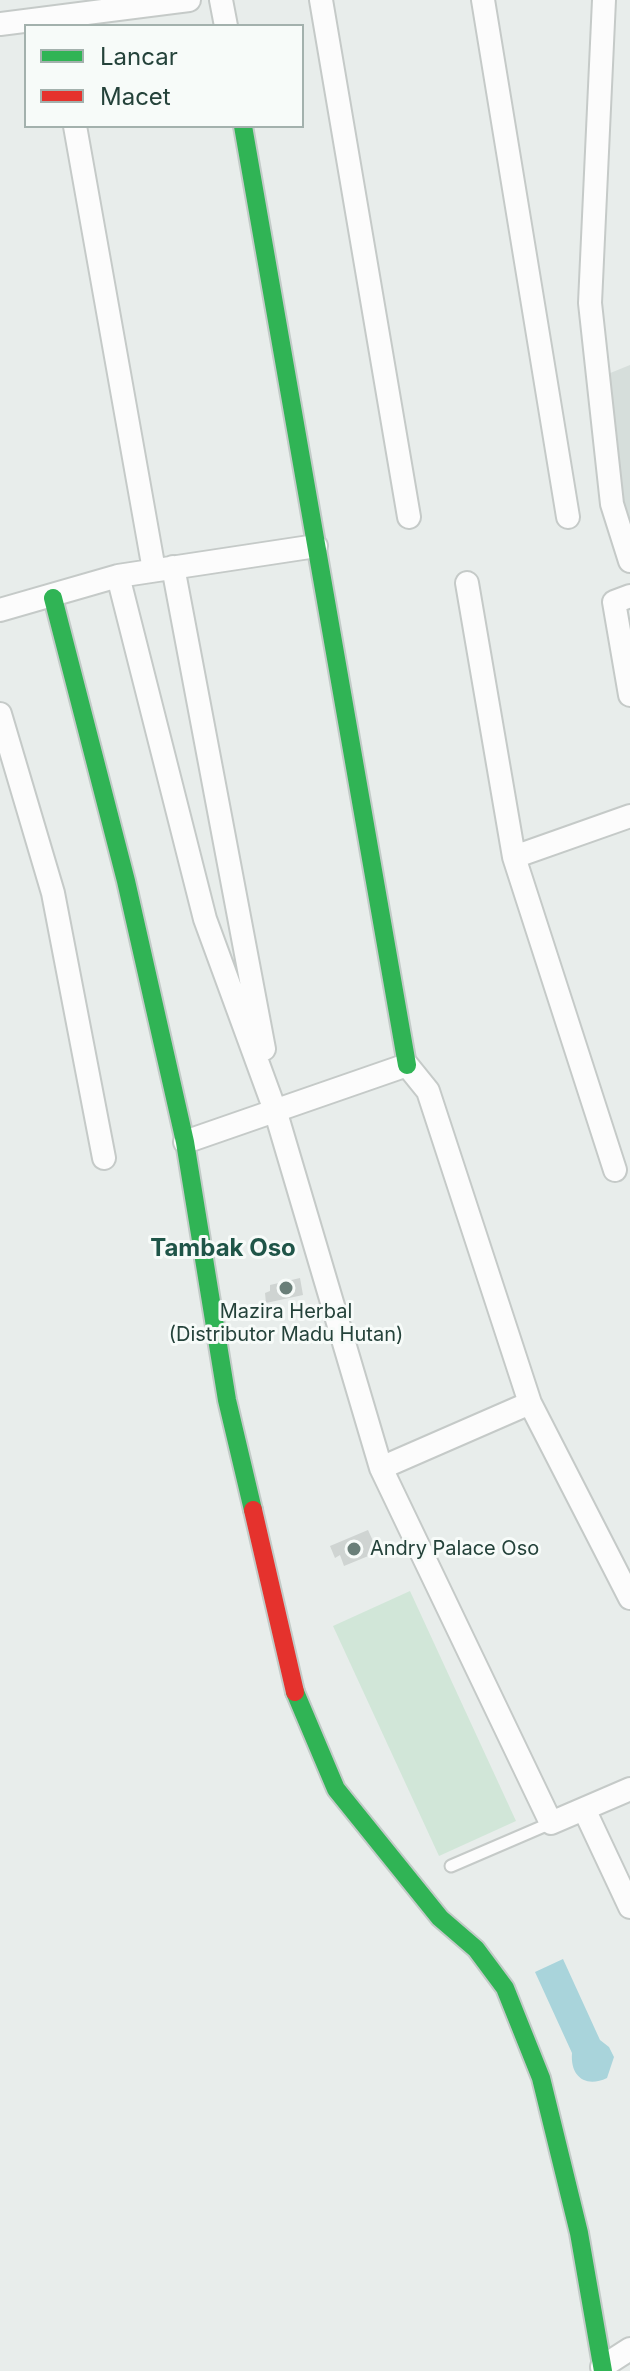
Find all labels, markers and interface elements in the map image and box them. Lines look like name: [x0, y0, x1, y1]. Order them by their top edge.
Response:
legend: [24, 24, 304, 128]
text: Lancar: [100, 42, 178, 71]
text: Macet: [100, 82, 171, 111]
district label: Tambak Oso: [150, 1235, 296, 1263]
marker: Mazira Herbal (Distributor Madu Hutan): [277, 1279, 295, 1297]
place label: Mazira Herbal (Distributor Madu Hutan): [169, 1300, 403, 1347]
place label: Andry Palace Oso: [370, 1537, 539, 1561]
marker: Andry Palace Oso: [345, 1540, 363, 1558]

